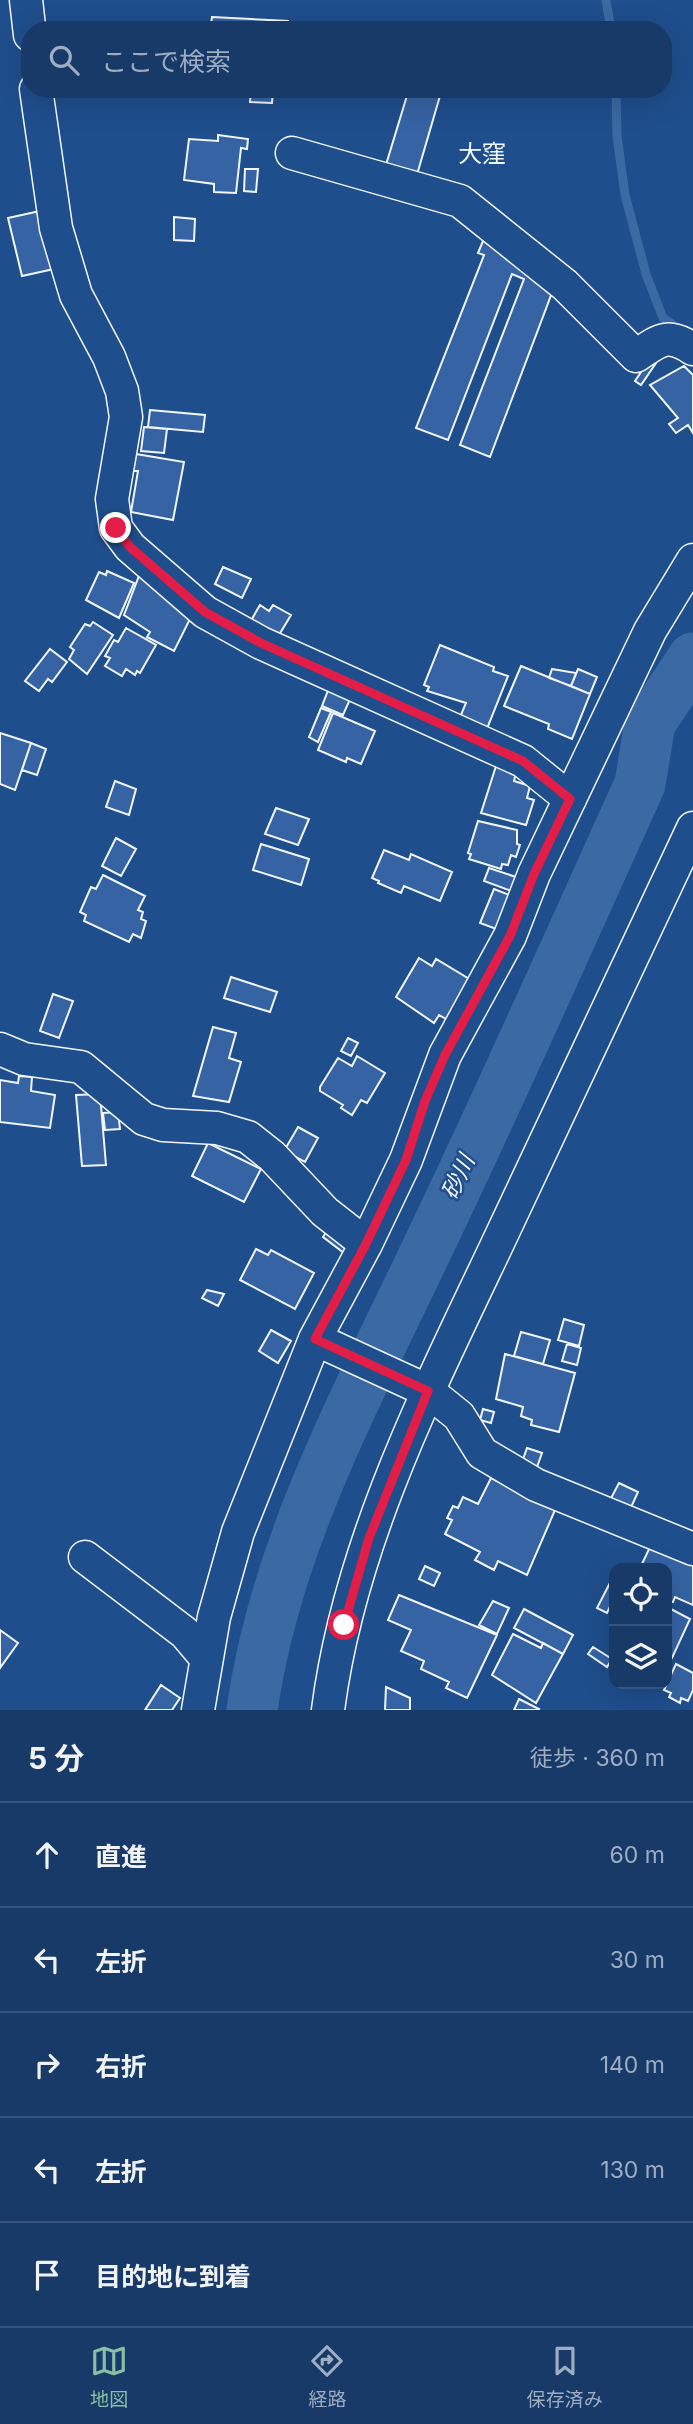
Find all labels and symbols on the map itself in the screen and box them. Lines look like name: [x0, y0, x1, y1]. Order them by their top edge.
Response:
district label: 大窪: [458, 139, 506, 168]
route end: [100, 512, 131, 543]
water label: 砂川: [436, 1148, 482, 1204]
route start: [328, 1609, 359, 1640]

